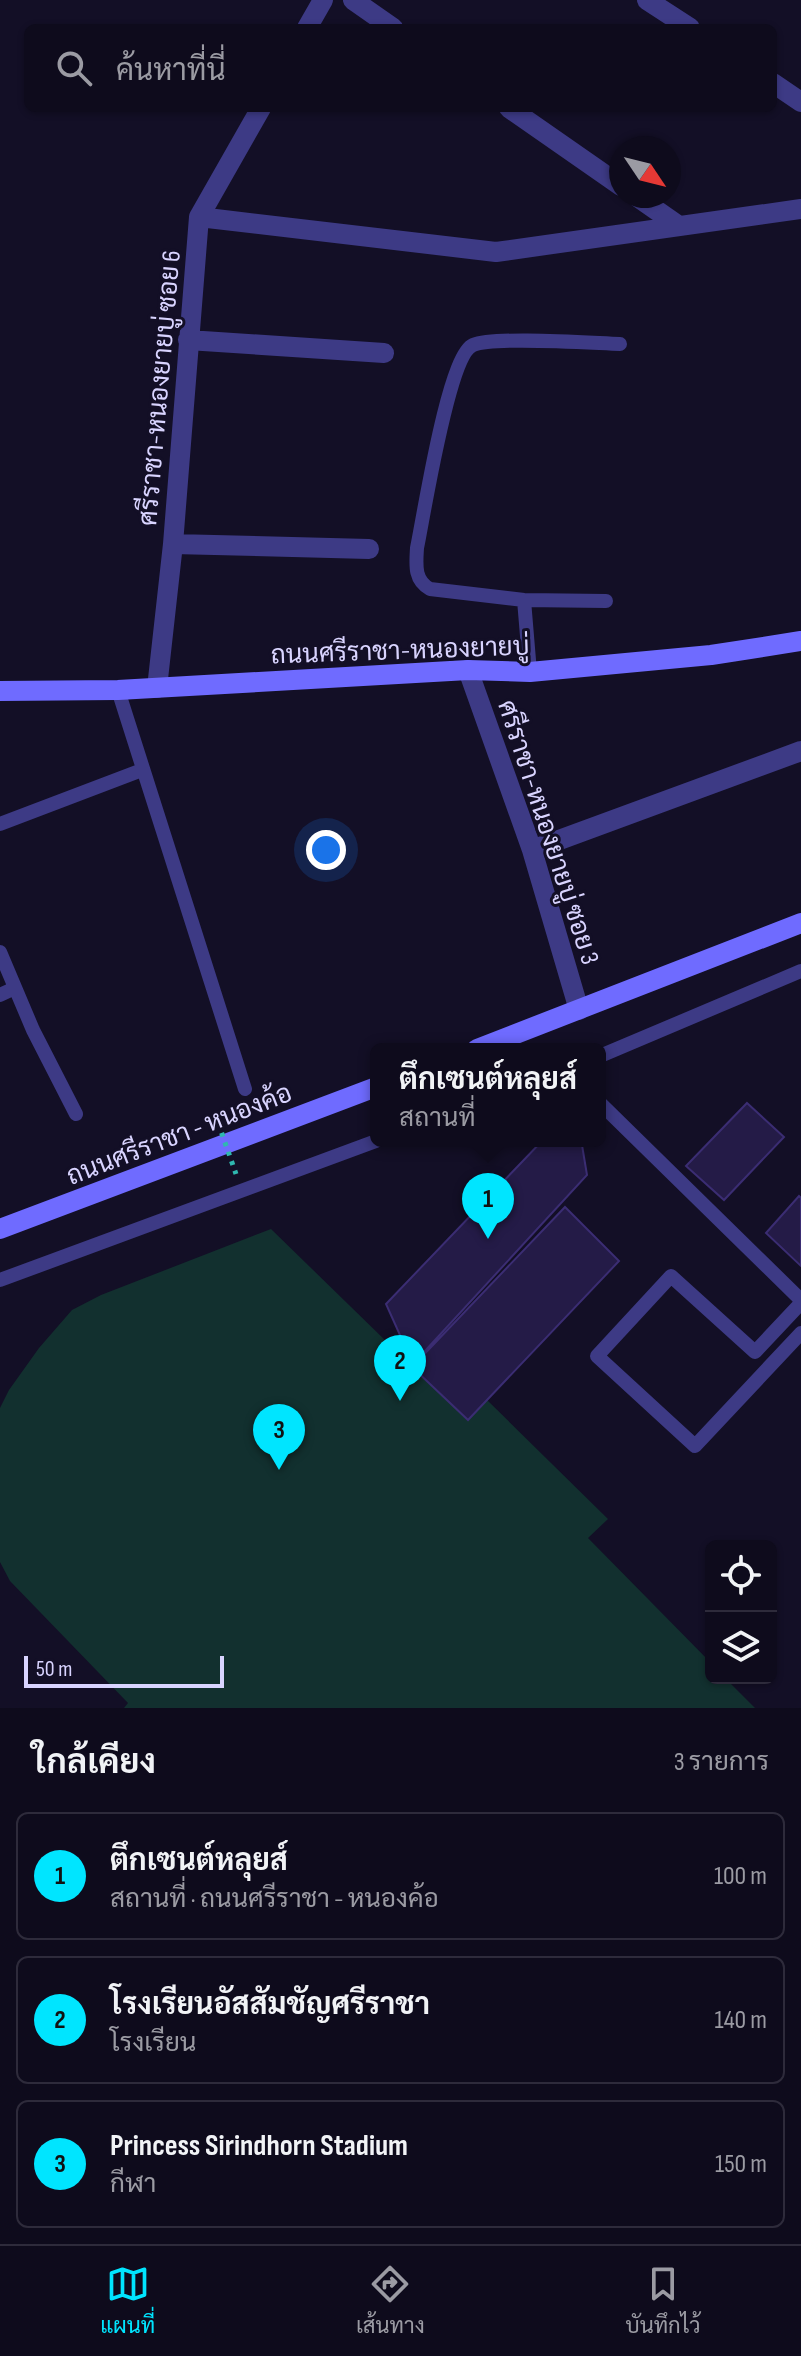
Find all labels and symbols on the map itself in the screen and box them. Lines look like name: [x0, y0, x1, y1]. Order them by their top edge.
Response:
north arrow: [609, 136, 681, 208]
street label: ศรีราชา-หนองยายบู่ ซอย 6: [131, 249, 189, 527]
street label: ถนนศรีราชา-หนองยายบู่: [270, 629, 530, 673]
street label: ศรีราชา-หนองยายบู่ ซอย 3: [489, 696, 607, 969]
your location: [306, 830, 346, 870]
street label: ถนนศรีราชา - หนองค้อ: [62, 1076, 297, 1193]
pin: 1: [462, 1173, 514, 1239]
pin: 2: [374, 1335, 426, 1401]
pin: 3: [253, 1404, 305, 1470]
scale bar: [24, 1652, 224, 1688]

